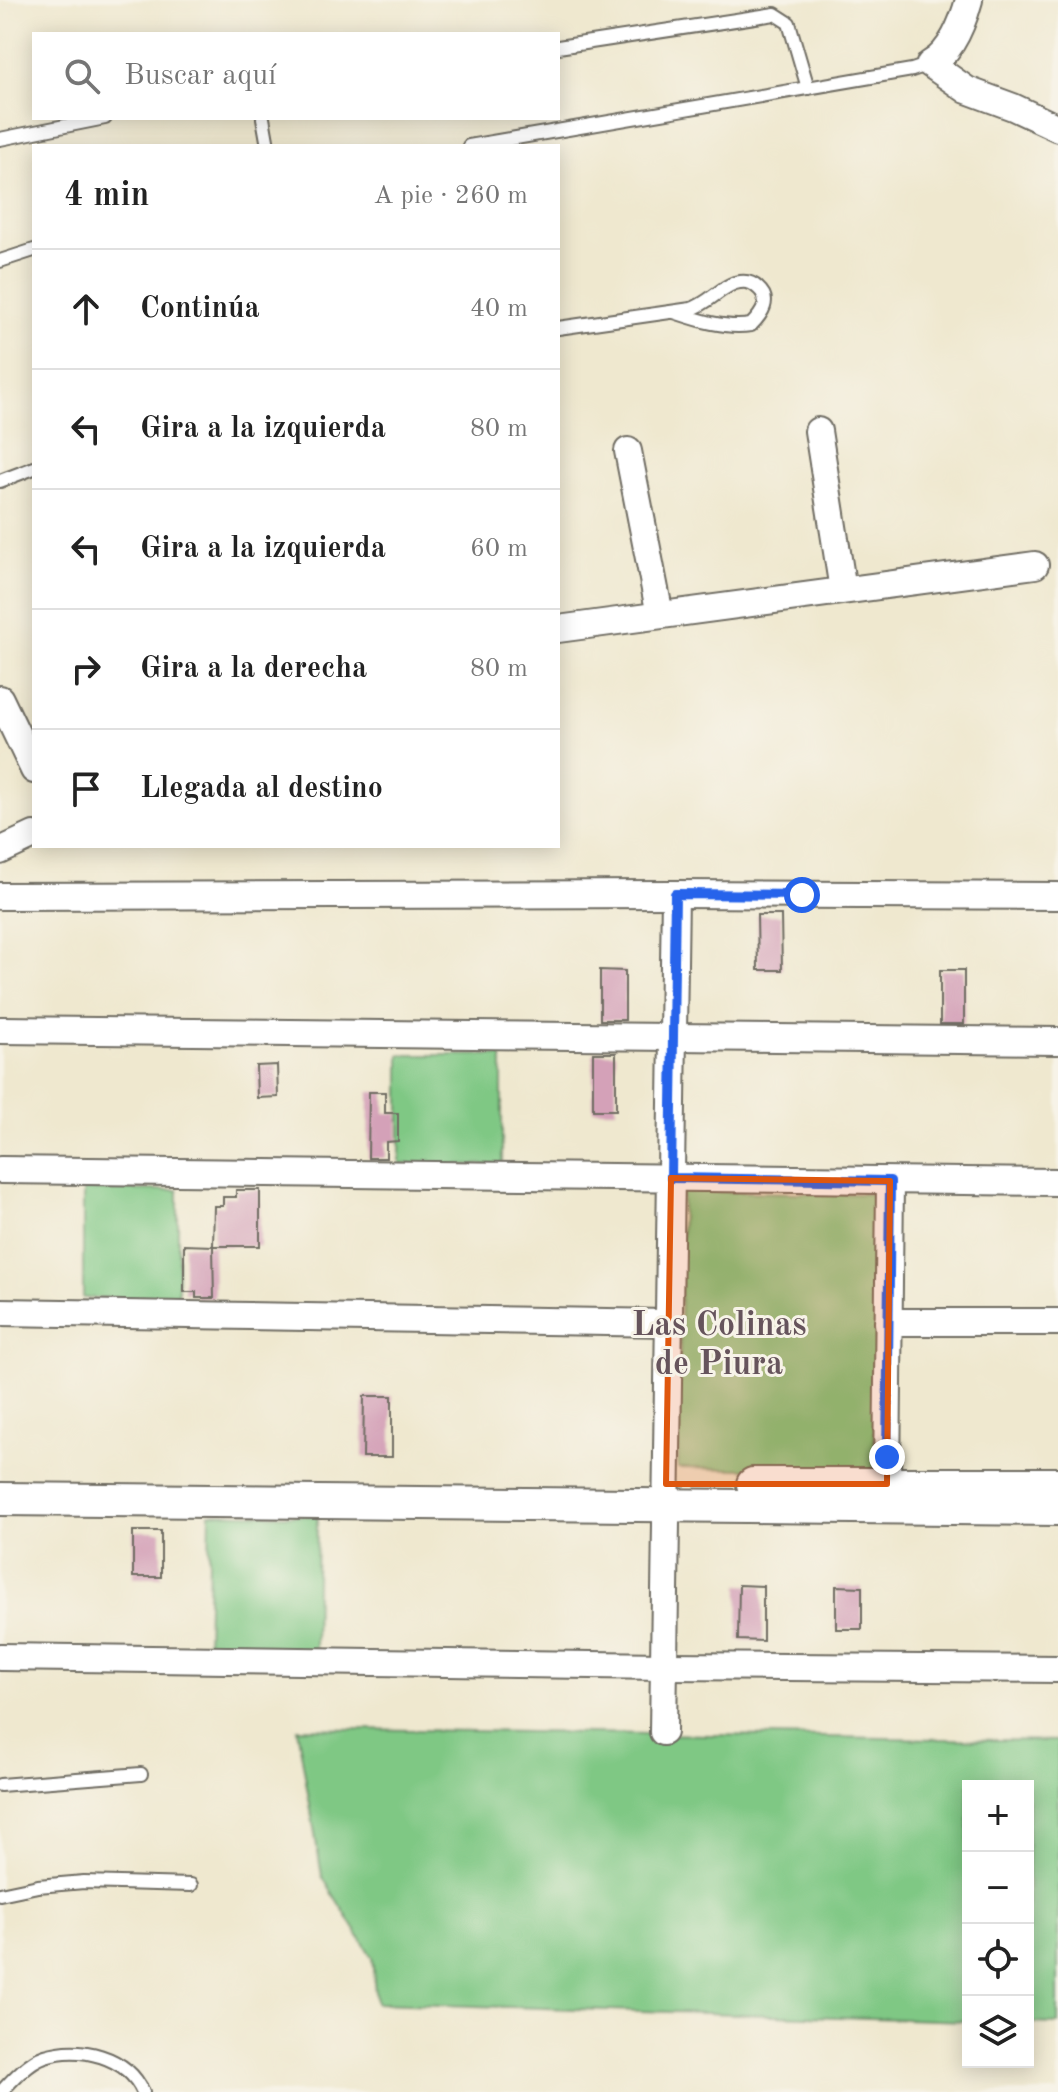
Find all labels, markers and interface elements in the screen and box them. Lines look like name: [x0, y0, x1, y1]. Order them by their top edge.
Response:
search box: [32, 32, 560, 120]
icon: search: [60, 54, 104, 98]
text: Buscar aquí: [124, 61, 276, 91]
text: 4 min: [64, 179, 149, 213]
text: A pie · 260 m: [373, 183, 528, 209]
icon: ahead: [64, 287, 108, 331]
text: Continúa: [140, 294, 260, 324]
text: 40 m: [470, 296, 528, 322]
icon: left: [64, 407, 108, 451]
text: Gira a la izquierda: [140, 414, 386, 444]
text: 80 m: [470, 416, 528, 442]
icon: left: [64, 527, 108, 571]
text: Gira a la izquierda: [140, 534, 386, 564]
text: 60 m: [470, 536, 528, 562]
icon: right: [64, 647, 108, 691]
text: Gira a la derecha: [140, 654, 367, 684]
text: 80 m: [470, 656, 528, 682]
icon: arrive: [64, 767, 108, 811]
text: Llegada al destino: [140, 774, 383, 804]
route start: [784, 877, 820, 913]
district label: Las Colinas de Piura: [631, 1309, 807, 1382]
route end: [869, 1439, 905, 1475]
map controls: [962, 1780, 1034, 2068]
button: +: [962, 1780, 1034, 1852]
button: −: [962, 1852, 1034, 1924]
button: locate: [962, 1924, 1034, 1996]
button: layers: [962, 1996, 1034, 2068]

